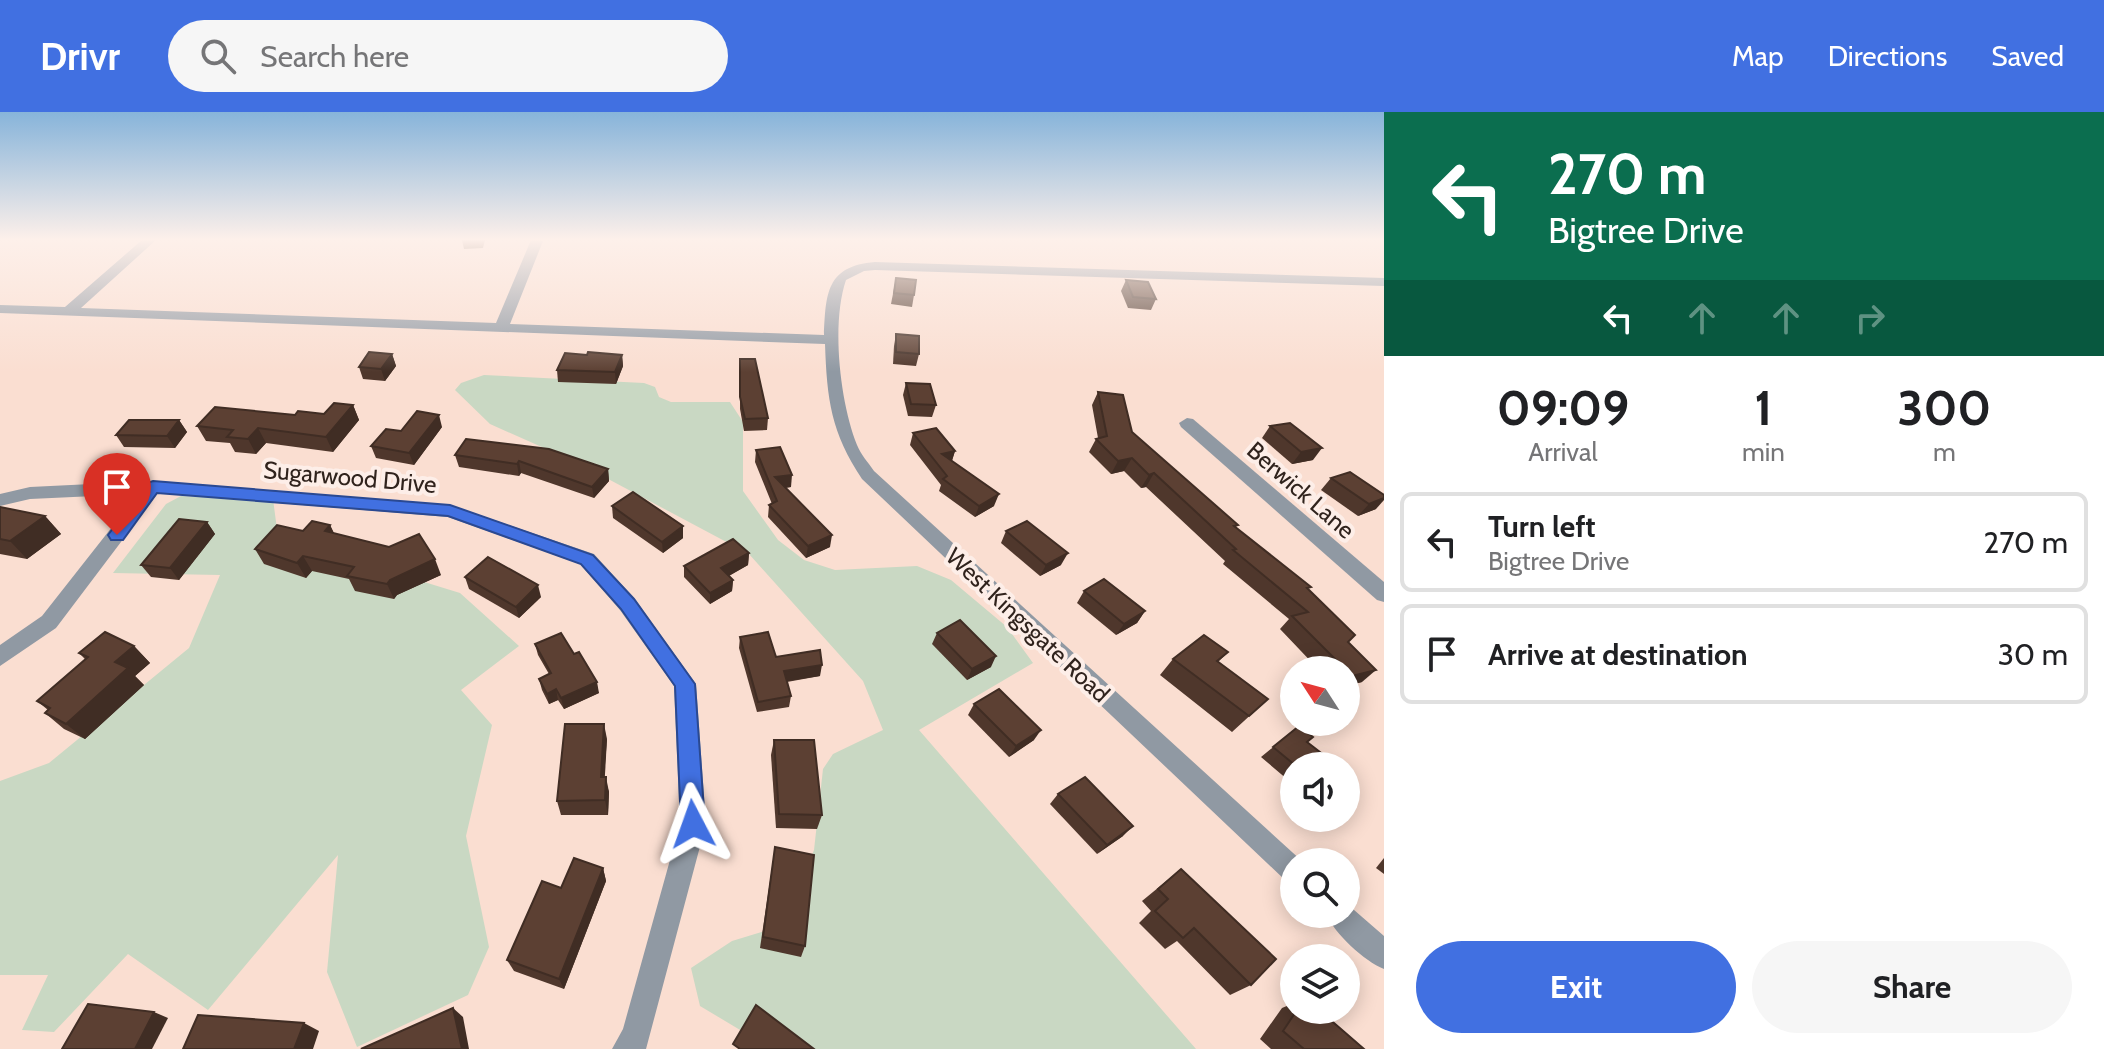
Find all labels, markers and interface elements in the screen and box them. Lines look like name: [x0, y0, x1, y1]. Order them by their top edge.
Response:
search box: [168, 20, 728, 92]
text: Drivr: [40, 33, 120, 80]
icon: search: [196, 34, 240, 78]
text: Search here: [260, 38, 409, 75]
text: Map: [1732, 39, 1784, 73]
text: Directions: [1828, 39, 1947, 73]
text: Saved: [1991, 39, 2064, 73]
text: 270 m: [1548, 140, 1706, 208]
icon: left: [1416, 144, 1520, 248]
text: Bigtree Drive: [1548, 208, 1744, 252]
icon: left: [1596, 296, 1640, 340]
icon: ahead: [1680, 296, 1724, 340]
icon: ahead: [1764, 296, 1808, 340]
icon: right: [1848, 296, 1892, 340]
text: 09:09: [1497, 379, 1629, 437]
text: 1: [1754, 379, 1772, 437]
text: 300: [1898, 379, 1991, 437]
street label: Berwick Lane: [1241, 435, 1361, 545]
text: Arrival: [1528, 436, 1598, 468]
text: min: [1742, 436, 1785, 468]
text: m: [1933, 436, 1956, 468]
pin: [83, 453, 151, 535]
street label: Sugarwood Drive: [262, 455, 438, 499]
icon: arrive: [95, 465, 139, 509]
text: Turn left: [1488, 508, 1596, 545]
icon: left: [1420, 520, 1464, 564]
text: 270 m: [1983, 524, 2068, 561]
street label: West Kingsgate Road: [940, 542, 1116, 708]
text: Bigtree Drive: [1488, 545, 1629, 577]
icon: arrive: [1420, 632, 1464, 676]
text: Arrive at destination: [1488, 636, 1748, 673]
text: 30 m: [1998, 636, 2068, 673]
north arrow: [1280, 656, 1360, 736]
map controls: [1280, 656, 1360, 1024]
button: sound: [1280, 752, 1360, 832]
position arrow: [651, 782, 735, 866]
button: search: [1280, 848, 1360, 928]
button: Exit: [1416, 941, 1736, 1033]
button: Share: [1752, 941, 2072, 1033]
button: layers: [1280, 944, 1360, 1024]

